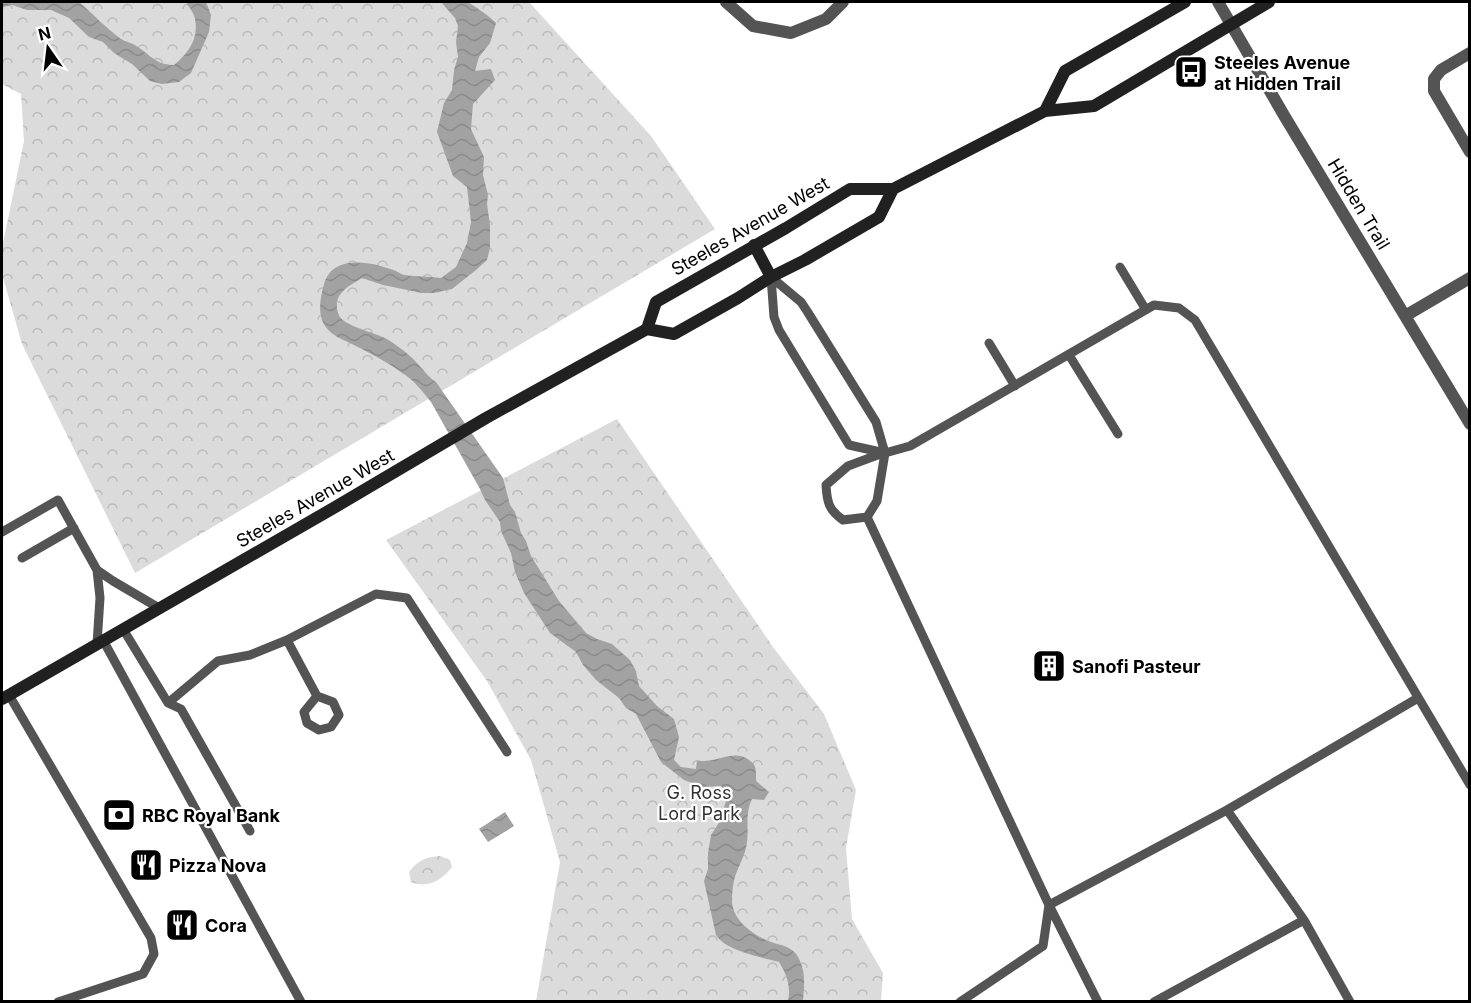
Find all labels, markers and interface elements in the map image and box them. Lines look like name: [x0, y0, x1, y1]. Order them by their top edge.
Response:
north arrow: [18, 18, 78, 78]
text: N: [36, 22, 53, 45]
place label: Steeles Avenue at Hidden Trail: [1214, 52, 1350, 94]
bus stop icon: Steeles Avenue at Hidden Trail: [1173, 54, 1209, 90]
street label: Hidden Trail: [1324, 155, 1394, 253]
street label: Steeles Avenue West: [667, 172, 833, 280]
street label: Steeles Avenue West: [232, 444, 398, 552]
building icon: Sanofi Pasteur: [1031, 648, 1067, 684]
place label: Sanofi Pasteur: [1072, 656, 1201, 677]
park label: G. Ross Lord Park: [658, 782, 740, 824]
bank icon: RBC Royal Bank: [101, 797, 137, 833]
place label: RBC Royal Bank: [142, 805, 280, 826]
restaurant icon: Pizza Nova: [128, 847, 164, 883]
place label: Pizza Nova: [169, 855, 266, 876]
restaurant icon: Cora: [164, 907, 200, 943]
place label: Cora: [205, 915, 247, 936]

